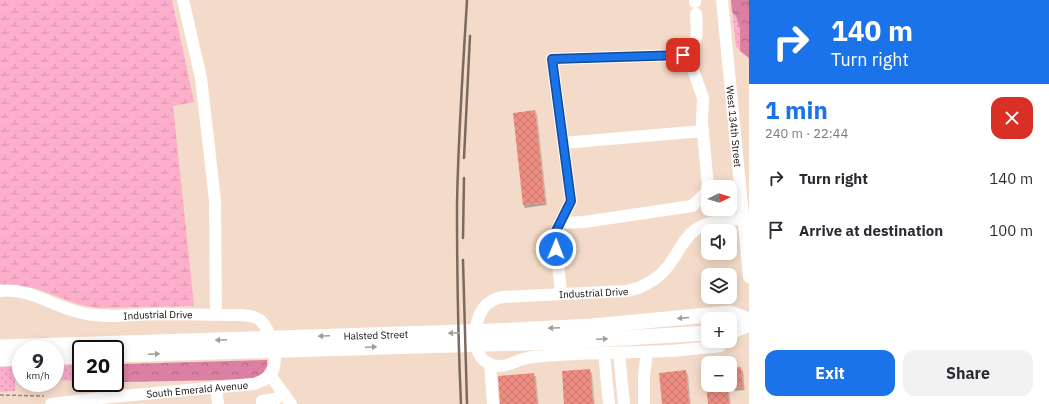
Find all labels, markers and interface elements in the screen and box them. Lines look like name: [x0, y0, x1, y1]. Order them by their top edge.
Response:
text: 140 m: [831, 12, 913, 49]
icon: right: [765, 16, 817, 68]
pin: [666, 38, 700, 72]
icon: arrive: [672, 44, 694, 66]
text: Turn right: [831, 48, 909, 71]
street label: West 134th Street: [724, 85, 745, 168]
text: 1 min: [765, 94, 828, 126]
button: close: [991, 97, 1033, 139]
text: 240 m · 22:44: [765, 125, 848, 142]
icon: right: [765, 167, 787, 189]
text: Turn right: [799, 169, 868, 188]
text: 140 m: [989, 169, 1033, 188]
north arrow: [701, 180, 737, 216]
map controls: [701, 180, 737, 392]
icon: arrive: [765, 219, 787, 241]
text: Arrive at destination: [799, 221, 943, 240]
text: 100 m: [989, 221, 1033, 240]
button: sound: [701, 224, 737, 260]
position arrow: [535, 228, 577, 270]
button: layers: [701, 268, 737, 304]
street label: Industrial Drive: [559, 284, 629, 301]
street label: Industrial Drive: [123, 307, 193, 322]
button: +: [701, 312, 737, 348]
one-way arrow: [677, 314, 689, 321]
one-way arrow: [547, 325, 560, 331]
street label: Halsted Street: [343, 327, 409, 342]
one-way arrow: [448, 329, 460, 336]
one-way arrow: [318, 333, 330, 340]
one-way arrow: [215, 336, 227, 343]
one-way arrow: [596, 336, 608, 343]
speed limit sign: 20: [72, 340, 124, 392]
one-way arrow: [365, 344, 378, 350]
text: 9: [32, 347, 44, 374]
button: Exit: [765, 350, 895, 396]
button: Share: [903, 350, 1033, 396]
one-way arrow: [148, 351, 161, 357]
button: −: [701, 356, 737, 392]
text: km/h: [26, 369, 50, 382]
street label: South Emerald Avenue: [146, 378, 249, 400]

